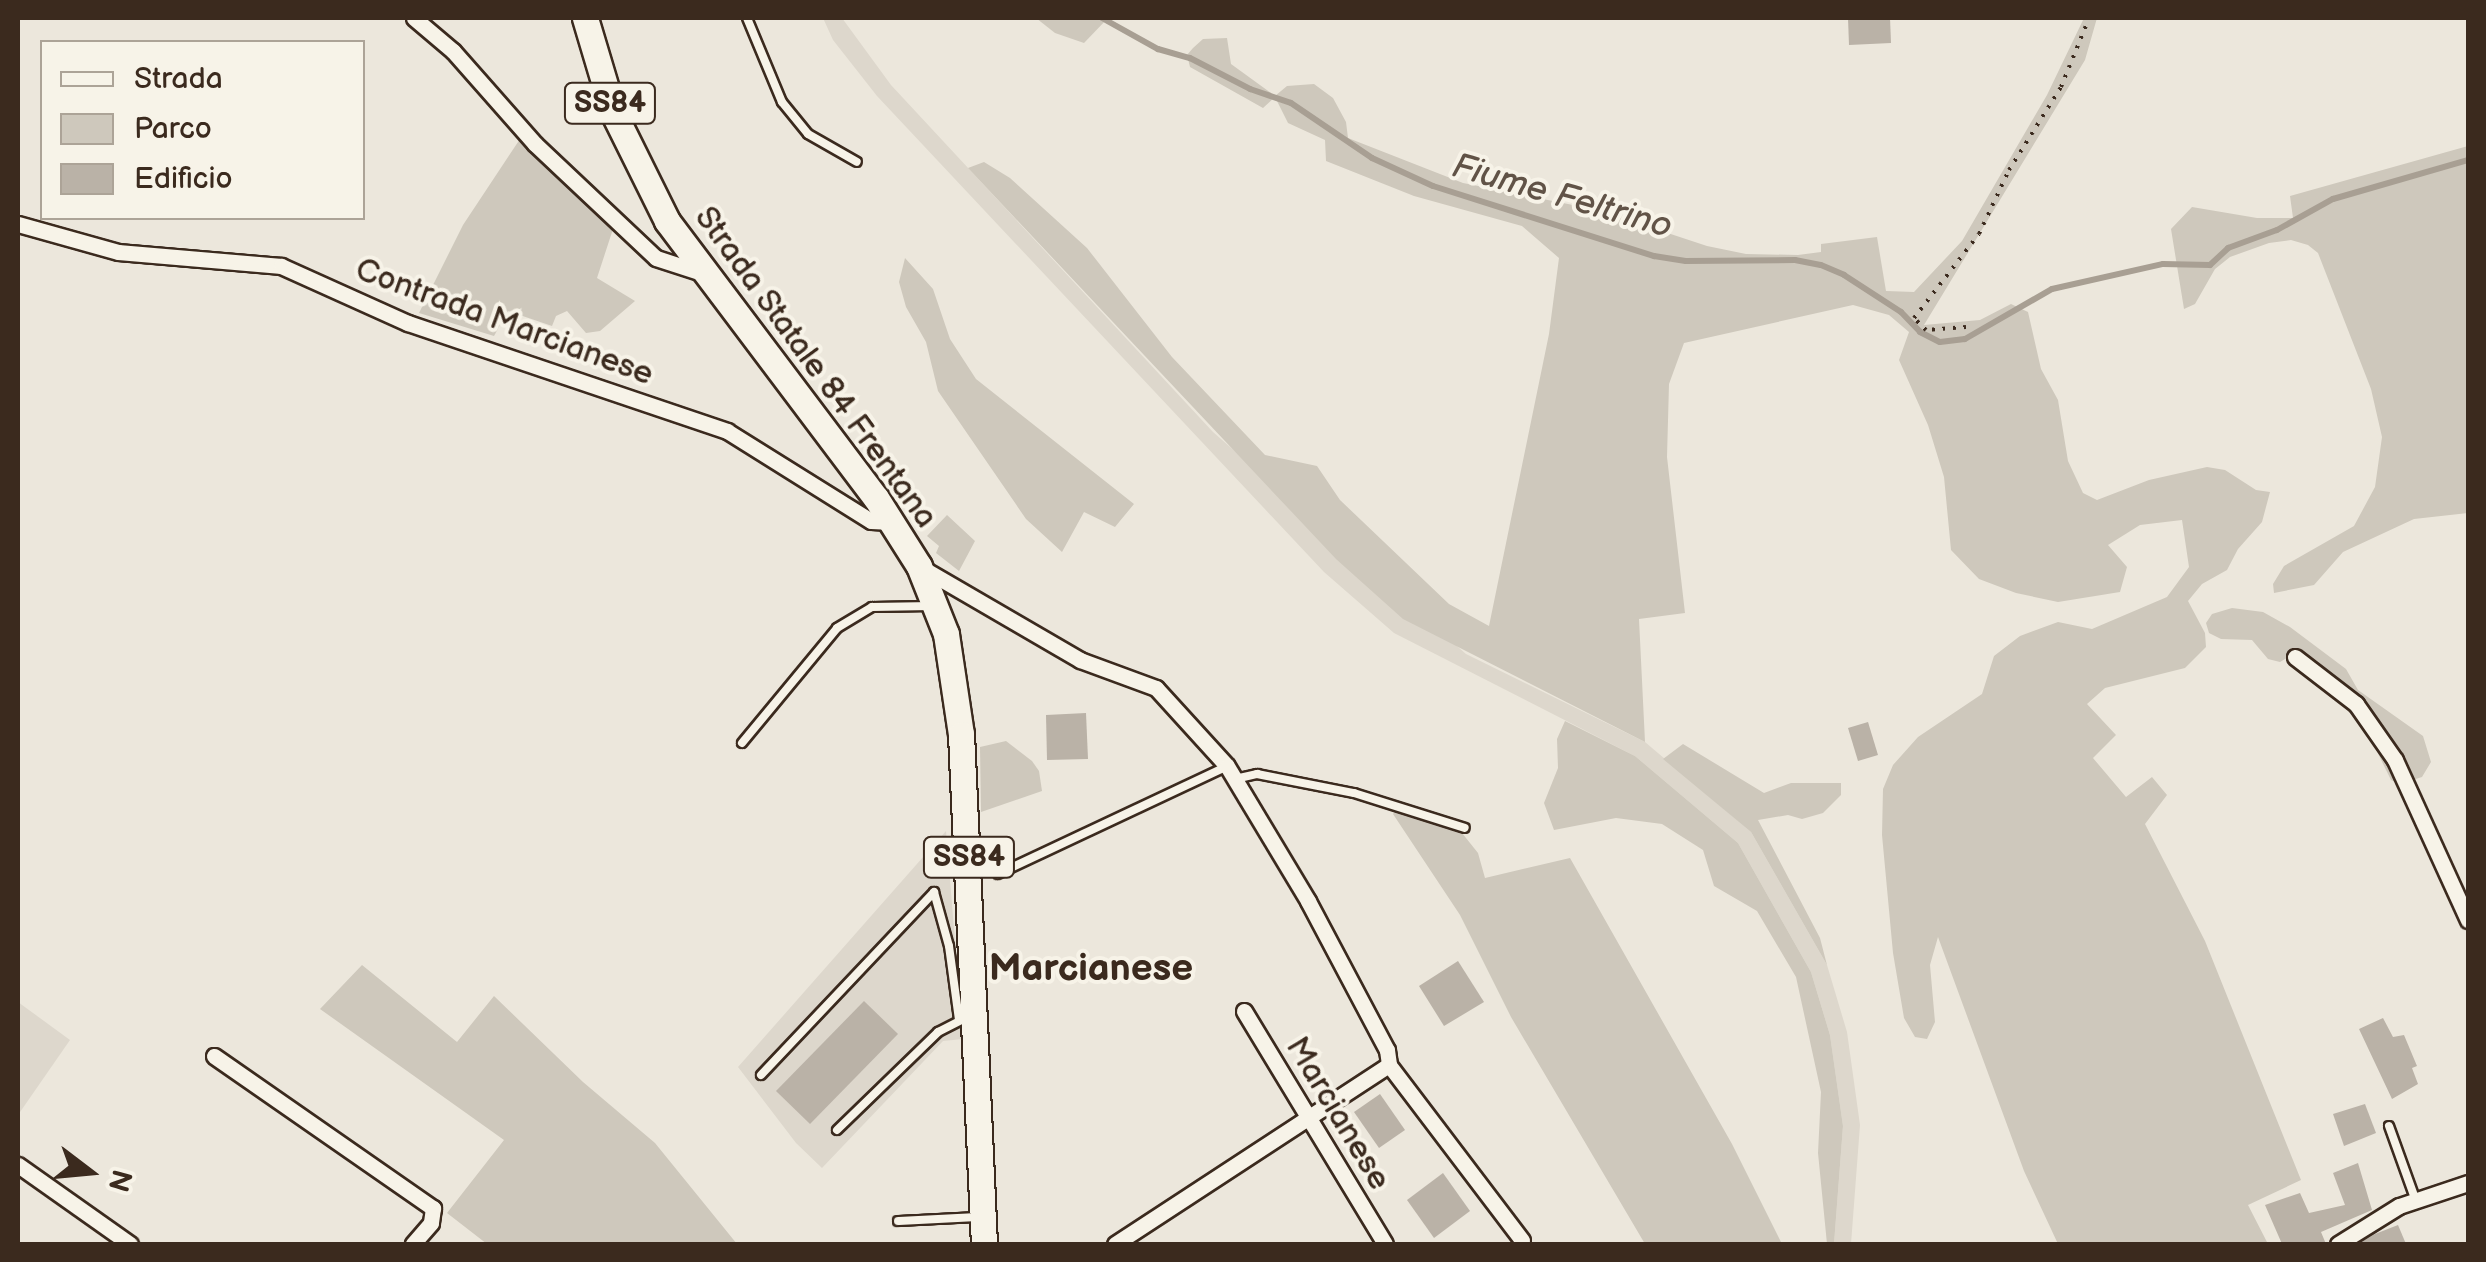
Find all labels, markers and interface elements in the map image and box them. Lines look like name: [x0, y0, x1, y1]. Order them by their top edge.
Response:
legend: [40, 40, 365, 220]
text: Strada: [134, 61, 223, 97]
road number: SS84: [562, 78, 658, 128]
text: Parco: [134, 111, 212, 147]
water label: Fiume Feltrino: [1447, 146, 1677, 248]
text: Edificio: [134, 161, 233, 197]
street label: Strada Statale 84 Frentana: [685, 200, 945, 536]
street label: Contrada Marcianese: [350, 251, 658, 395]
road number: SS84: [922, 832, 1016, 882]
district label: Marcianese: [989, 946, 1193, 992]
street label: Marcianese: [1276, 1031, 1398, 1197]
north arrow: [40, 1122, 140, 1222]
text: N: [101, 1166, 138, 1195]

